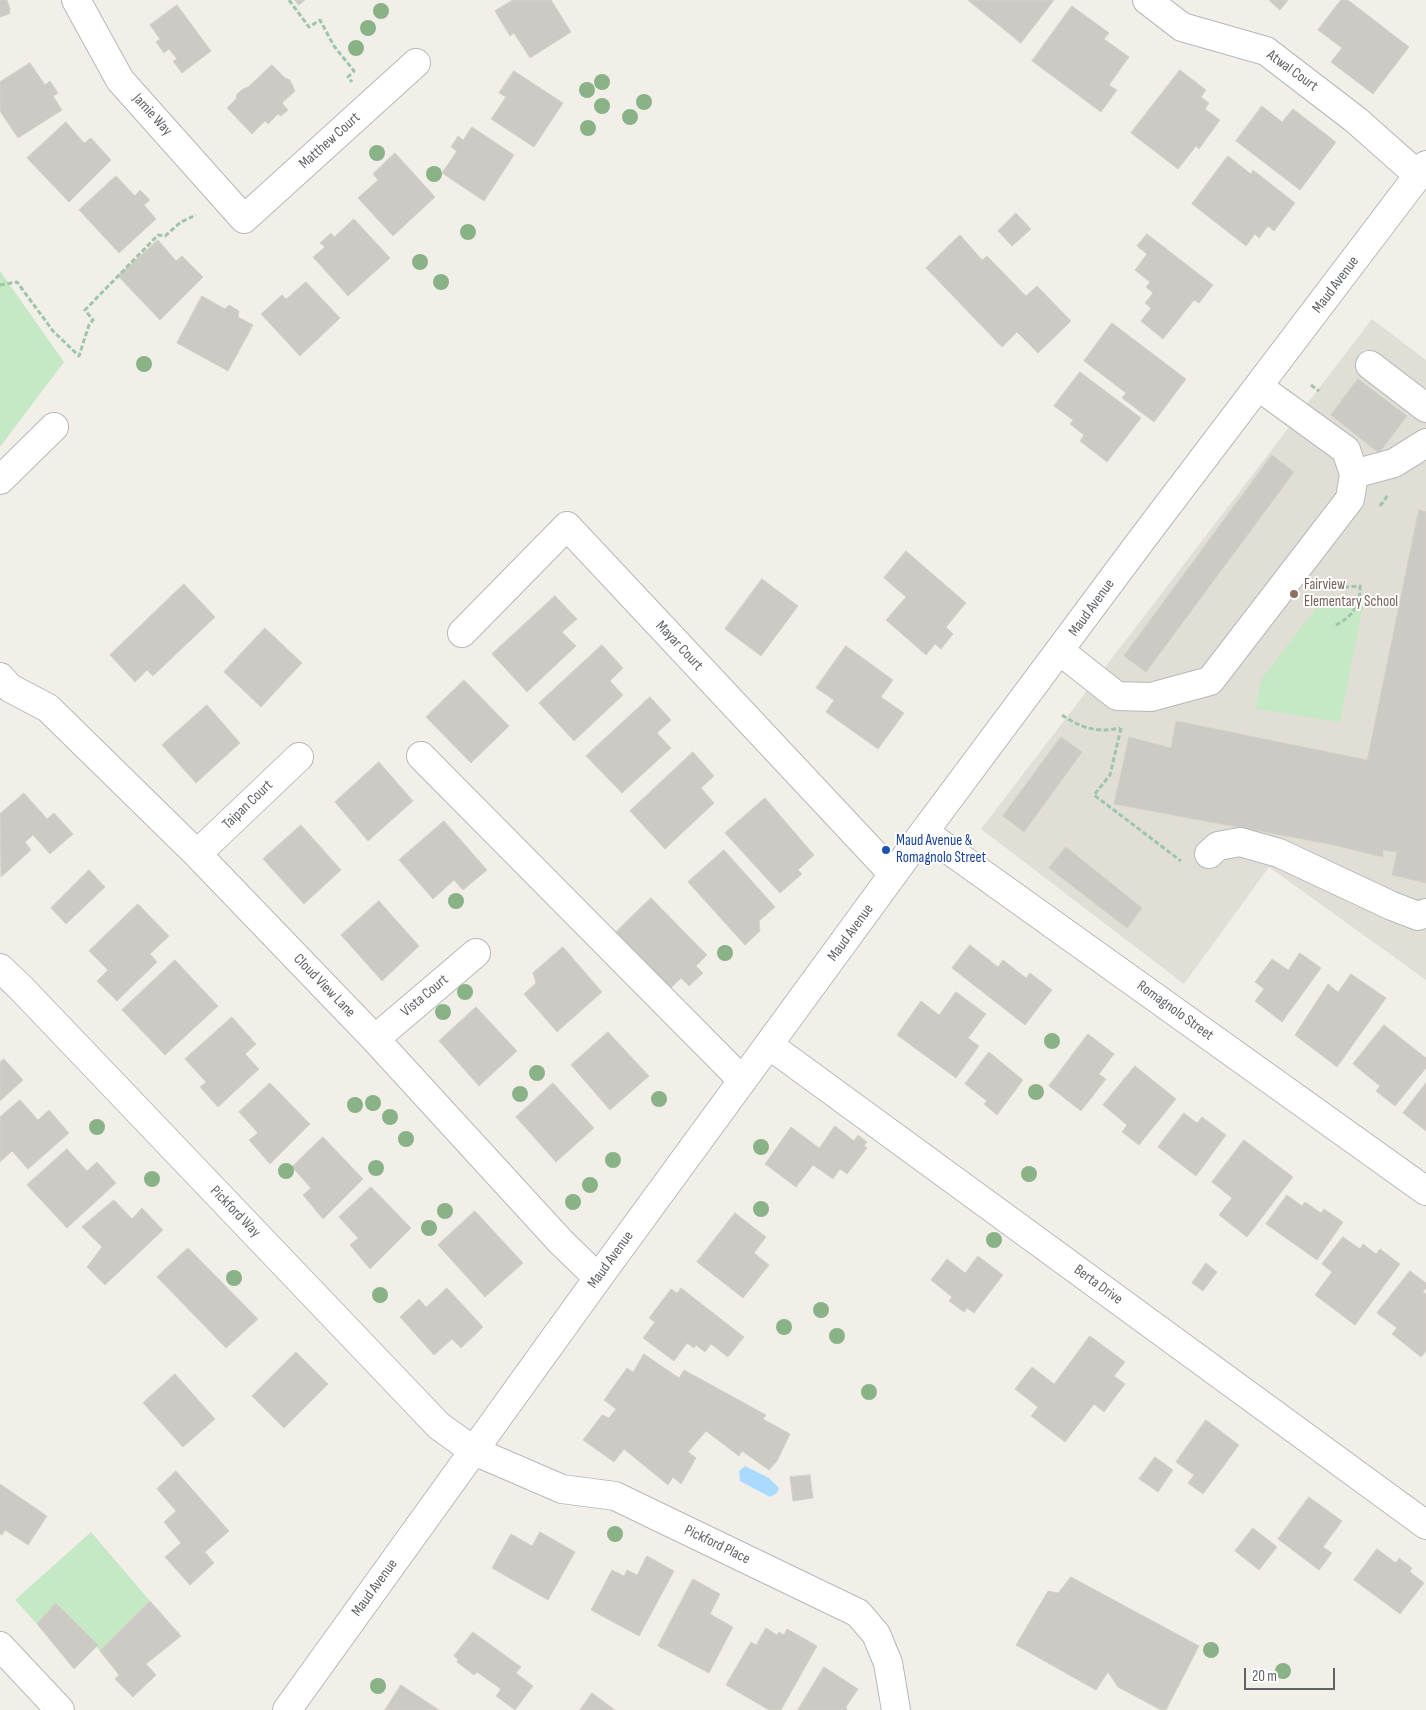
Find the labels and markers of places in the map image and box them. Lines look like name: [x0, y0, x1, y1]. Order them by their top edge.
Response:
place label: Fairview Elementary School: [1304, 576, 1398, 611]
marker: Fairview Elementary School: [1288, 588, 1300, 600]
place label: Maud Avenue & Romagnolo Street: [896, 832, 986, 867]
marker: Maud Avenue & Romagnolo Street: [880, 844, 892, 856]

